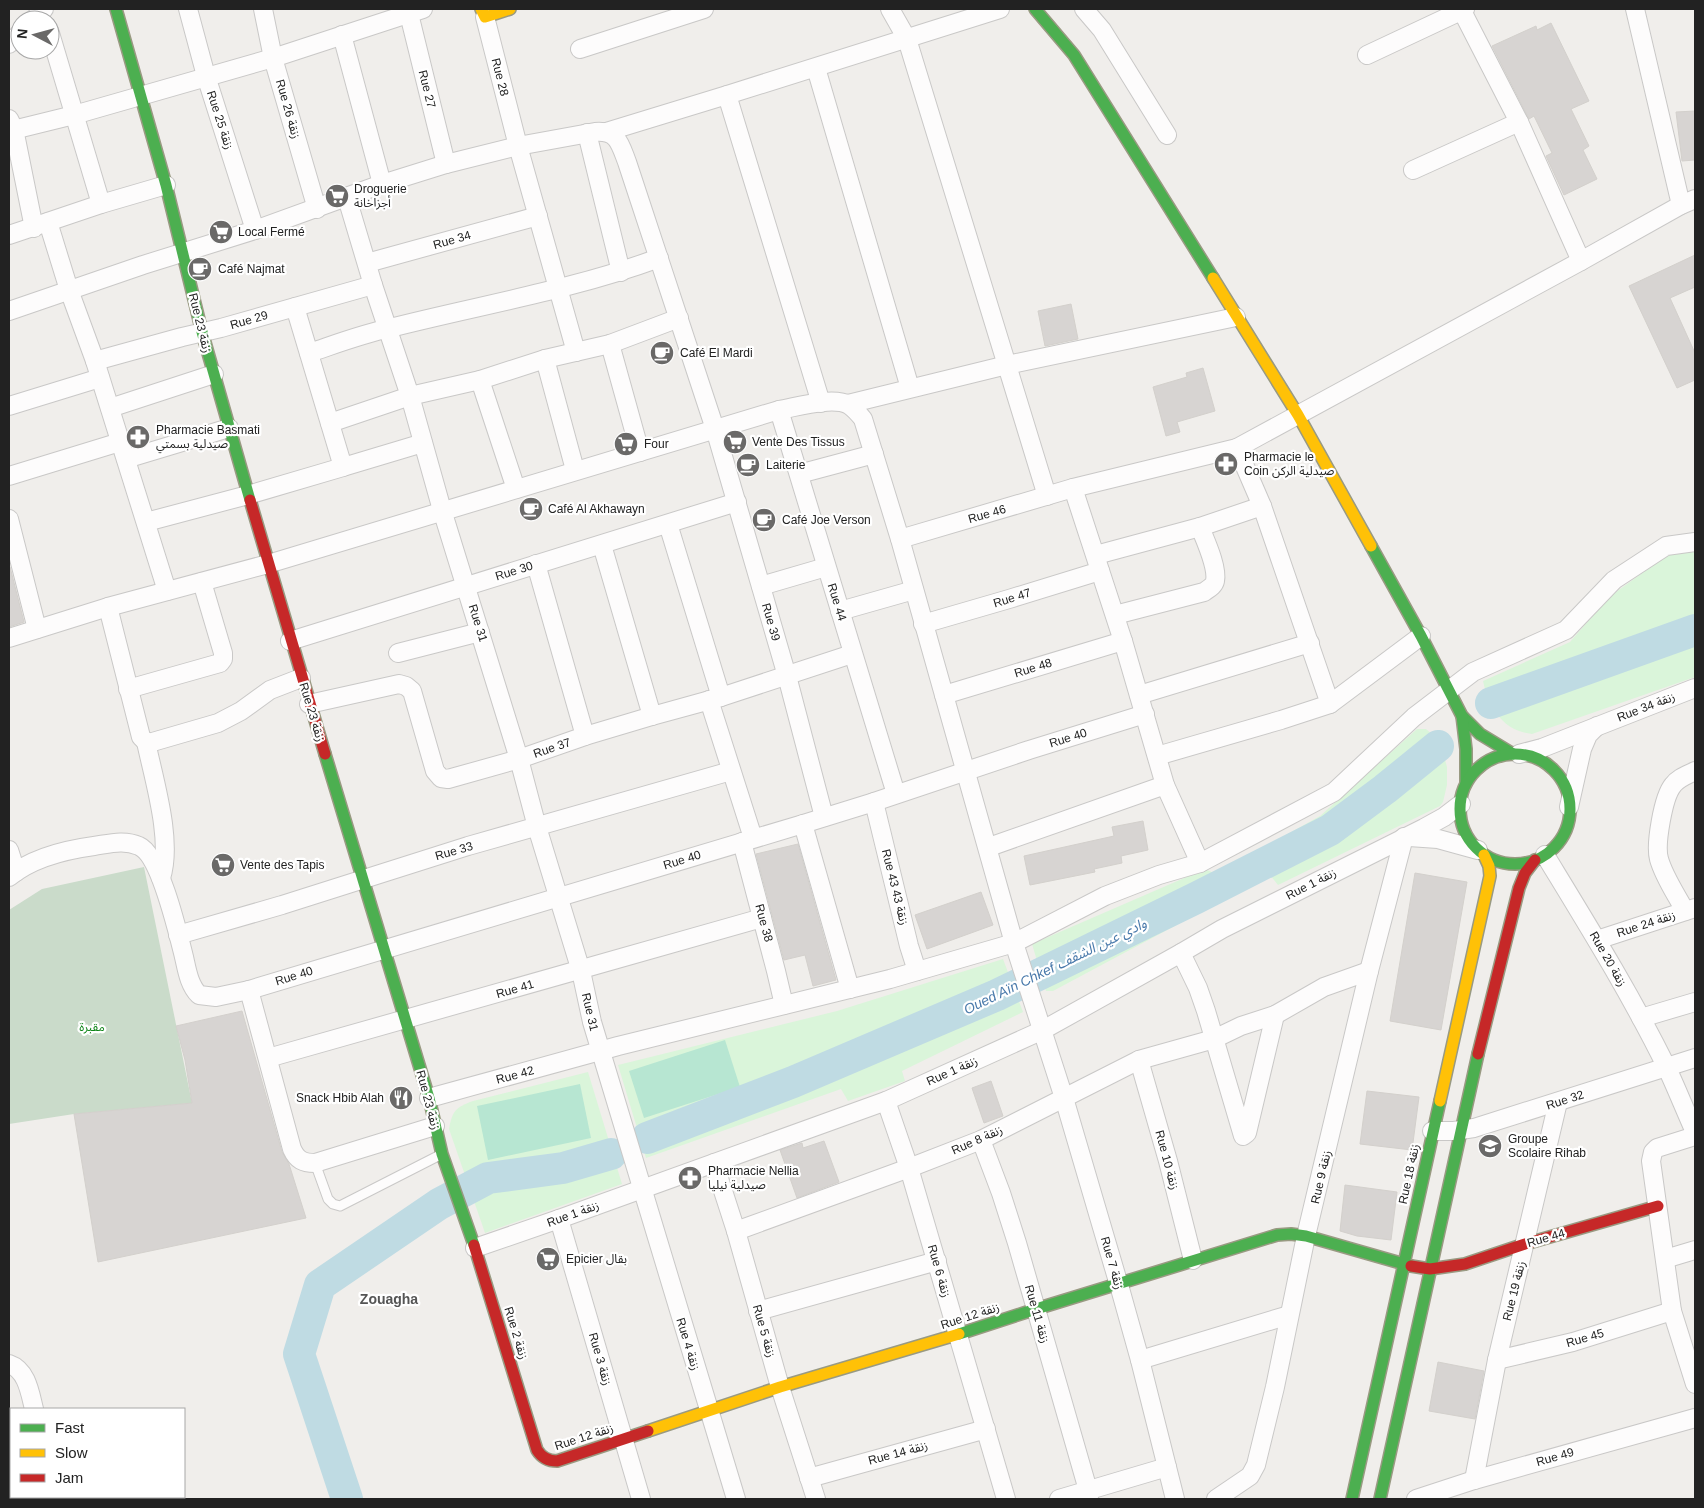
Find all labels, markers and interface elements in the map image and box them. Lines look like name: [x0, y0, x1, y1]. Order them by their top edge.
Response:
north arrow: [10, 10, 60, 60]
text: N: [14, 28, 31, 40]
street label: Rue 28: [489, 57, 512, 98]
street label: Rue 27: [416, 69, 439, 110]
street label: Rue 26 زنقة: [273, 78, 303, 140]
street label: Rue 25 زنقة: [204, 89, 236, 151]
place label: Droguerie أجزاخانة: [354, 182, 407, 210]
supermarket icon: Droguerie أجزاخانة: [324, 183, 350, 209]
supermarket icon: Local Fermé: [208, 219, 234, 245]
place label: Local Fermé: [238, 225, 305, 239]
street label: Rue 34: [431, 228, 473, 252]
cafe icon: Café Najmat: [187, 256, 213, 282]
place label: Café Najmat: [218, 262, 285, 276]
street label: Rue 23 زنقة: [186, 292, 214, 354]
street label: Rue 29: [228, 308, 270, 332]
cafe icon: Café El Mardi: [649, 340, 675, 366]
place label: Café El Mardi: [680, 346, 753, 360]
place label: Pharmacie Basmati صيدلية بسمتي: [156, 423, 260, 454]
pharmacy icon: Pharmacie Basmati صيدلية بسمتي: [125, 424, 151, 450]
supermarket icon: Vente Des Tissus: [722, 429, 748, 455]
supermarket icon: Four: [613, 431, 639, 457]
place label: Vente Des Tissus: [752, 435, 845, 449]
place label: Four: [644, 437, 669, 451]
place label: Pharmacie le Coin صيدلية الركن: [1244, 450, 1335, 478]
pharmacy icon: Pharmacie le Coin صيدلية الركن: [1213, 451, 1239, 477]
cafe icon: Laiterie: [735, 452, 761, 478]
place label: Laiterie: [766, 458, 806, 472]
cafe icon: Café Al Akhawayn: [518, 496, 544, 522]
place label: Café Al Akhawayn: [548, 502, 645, 516]
street label: Rue 46: [966, 502, 1008, 526]
cafe icon: Café Joe Verson: [751, 507, 777, 533]
place label: Café Joe Verson: [782, 513, 871, 527]
street label: Rue 30: [493, 559, 535, 583]
street label: Rue 44: [825, 581, 849, 623]
street label: Rue 47: [991, 586, 1033, 610]
street label: Rue 39: [759, 601, 783, 643]
street label: Rue 31: [466, 602, 490, 644]
street label: Rue 48: [1012, 656, 1054, 680]
street label: Rue 23 زنقة: [296, 681, 328, 743]
street label: Rue 34 زنقة: [1615, 690, 1677, 724]
street label: Rue 40: [1047, 726, 1089, 750]
street label: Rue 37: [531, 735, 573, 761]
street label: Rue 33: [433, 839, 475, 863]
street label: Rue 40: [661, 848, 703, 872]
street label: Rue 43 زنقة 43: [879, 848, 911, 926]
supermarket icon: Vente des Tapis: [210, 852, 236, 878]
place label: Vente des Tapis: [240, 858, 325, 872]
street label: Rue 1 زنقة: [1284, 865, 1338, 903]
street label: Rue 38: [752, 902, 776, 944]
street label: Rue 24 زنقة: [1615, 908, 1677, 940]
water label: Oued Aïn Chkef وادي عين الشقف: [961, 915, 1150, 1020]
street label: Rue 20 زنقة: [1587, 929, 1629, 989]
street label: Rue 40: [273, 964, 315, 988]
street label: Rue 41: [494, 977, 536, 1001]
street label: Rue 31: [579, 992, 601, 1033]
park label: مقبرة: [79, 1020, 105, 1034]
street label: Rue 1 زنقة: [924, 1054, 980, 1088]
street label: Rue 42: [494, 1063, 536, 1087]
street label: Rue 23 زنقة: [413, 1069, 443, 1131]
restaurant icon: Snack Hbib Alah: [388, 1085, 414, 1111]
street label: Rue 32: [1544, 1087, 1586, 1113]
place label: Snack Hbib Alah: [296, 1091, 384, 1105]
street label: Rue 8 زنقة: [949, 1123, 1005, 1157]
street label: Rue 10 زنقة: [1152, 1129, 1182, 1191]
place label: Groupe Scolaire Rihab: [1508, 1132, 1586, 1160]
school or university icon: Groupe Scolaire Rihab: [1477, 1133, 1503, 1159]
street label: Rue 18 زنقة: [1396, 1143, 1422, 1205]
street label: Rue 9 زنقة: [1308, 1149, 1334, 1205]
place label: Pharmacie Nellia صيدلية نيليا: [708, 1164, 799, 1192]
pharmacy icon: Pharmacie Nellia صيدلية نيليا: [677, 1165, 703, 1191]
street label: Rue 1 زنقة: [545, 1198, 601, 1230]
street label: Rue 44: [1525, 1226, 1567, 1250]
street label: Rue 7 زنقة: [1098, 1235, 1126, 1291]
street label: Rue 6 زنقة: [925, 1243, 953, 1299]
supermarket icon: Epicier بقال: [535, 1246, 561, 1272]
place label: Epicier بقال: [566, 1252, 627, 1266]
street label: Rue 19 زنقة: [1500, 1260, 1528, 1322]
street label: Rue 11 زنقة: [1022, 1283, 1052, 1345]
district label: Zouagha: [360, 1291, 418, 1307]
street label: Rue 12 زنقة: [939, 1300, 1001, 1332]
street label: Rue 5 زنقة: [750, 1303, 778, 1359]
street label: Rue 2 زنقة: [501, 1305, 531, 1361]
street label: Rue 4 زنقة: [673, 1316, 703, 1372]
street label: Rue 45: [1564, 1326, 1606, 1350]
street label: Rue 3 زنقة: [586, 1331, 614, 1387]
legend: [10, 1408, 185, 1498]
text: Fast: [55, 1419, 85, 1436]
street label: Rue 12 زنقة: [553, 1421, 615, 1453]
street label: Rue 14 زنقة: [867, 1438, 929, 1468]
text: Slow: [55, 1444, 88, 1461]
street label: Rue 49: [1534, 1445, 1576, 1469]
text: Jam: [55, 1469, 83, 1486]

